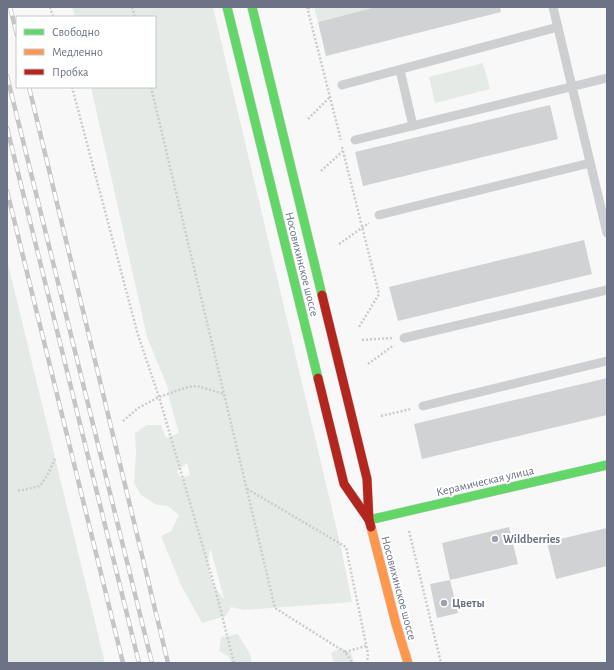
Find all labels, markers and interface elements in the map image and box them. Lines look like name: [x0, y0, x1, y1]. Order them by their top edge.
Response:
legend: [16, 16, 156, 88]
text: Свободно: [52, 26, 100, 38]
text: Медленно: [52, 46, 103, 58]
text: Пробка: [52, 66, 89, 78]
street label: Носовихинское шоссе: [283, 211, 321, 317]
street label: Керамическая улица: [435, 464, 536, 499]
place label: Wildberries: [503, 533, 561, 545]
marker: Wildberries: [490, 534, 500, 544]
street label: Носовихинское шоссе: [379, 535, 419, 641]
place label: Цветы: [452, 597, 485, 609]
marker: Цветы: [439, 598, 449, 608]

